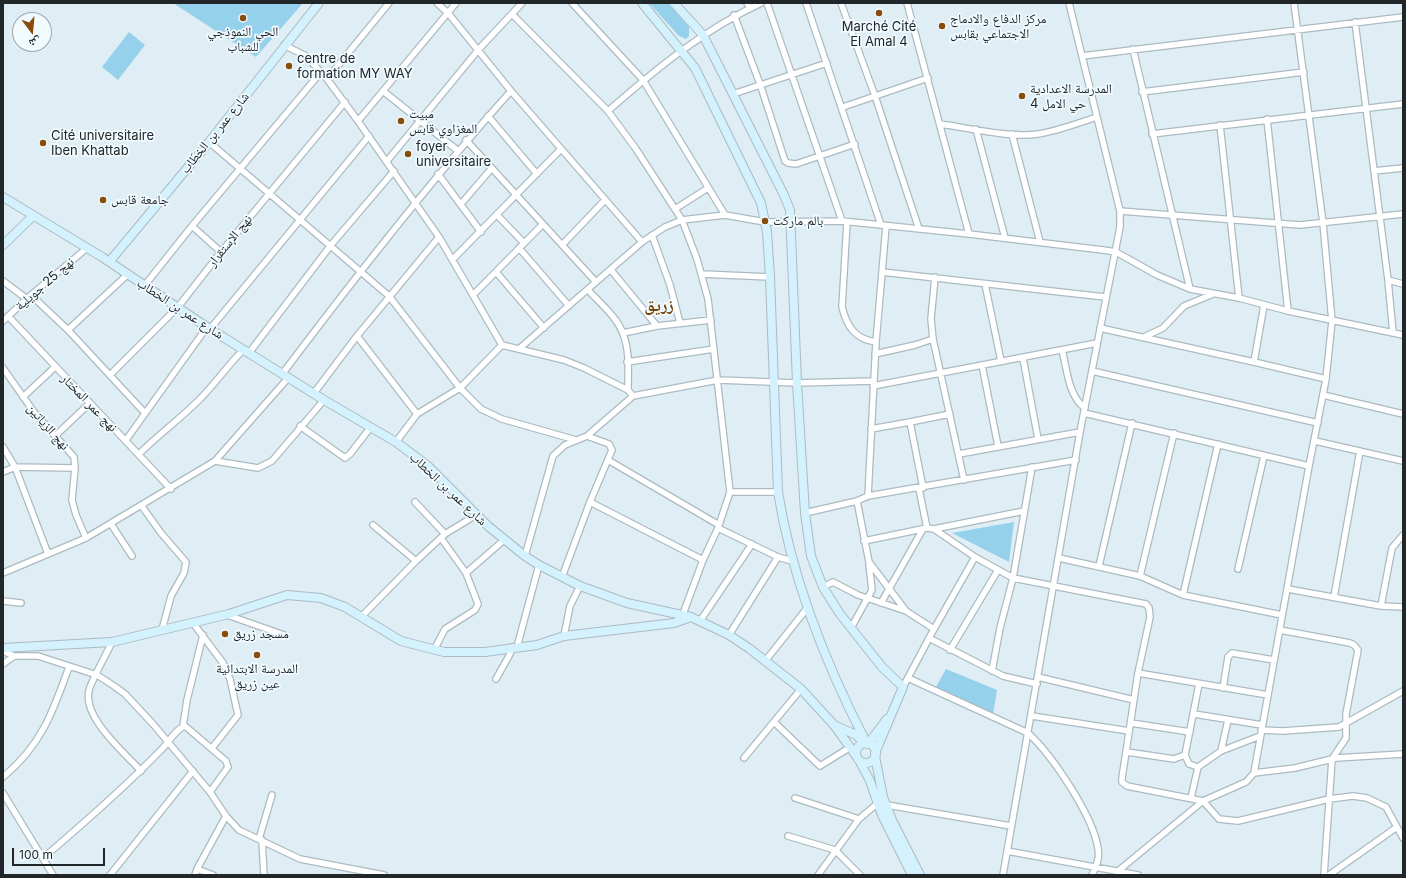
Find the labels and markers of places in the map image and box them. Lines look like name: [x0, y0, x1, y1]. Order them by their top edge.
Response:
marker: Marché Cité El Amal 4: [874, 8, 884, 18]
place label: مركز الدفاع والادماج الاجتماعي بقابس: [950, 11, 1047, 42]
marker: الحي النموذجي للشباب: [238, 13, 248, 23]
place label: Marché Cité El Amal 4: [842, 19, 916, 50]
marker: مركز الدفاع والادماج الاجتماعي بقابس: [937, 21, 947, 31]
place label: الحي النموذجي للشباب: [208, 24, 278, 55]
place label: centre de formation MY WAY: [297, 51, 413, 82]
marker: centre de formation MY WAY: [284, 61, 294, 71]
place label: المدرسة الاعدادية حي الامل 4: [1030, 81, 1112, 112]
marker: المدرسة الاعدادية حي الامل 4: [1017, 91, 1027, 101]
place label: مبيت المغزاوي قابس: [409, 106, 477, 137]
marker: مبيت المغزاوي قابس: [396, 116, 406, 126]
place label: Cité universitaire Iben Khattab: [51, 128, 154, 159]
marker: Cité universitaire Iben Khattab: [38, 138, 48, 148]
place label: foyer universitaire: [416, 139, 491, 170]
marker: foyer universitaire: [403, 149, 413, 159]
place label: جامعة قابس: [111, 192, 169, 208]
marker: جامعة قابس: [98, 195, 108, 205]
place label: بالم ماركت: [773, 213, 823, 229]
marker: بالم ماركت: [760, 216, 770, 226]
place label: مسجد زريق: [233, 626, 289, 642]
marker: مسجد زريق: [220, 629, 230, 639]
marker: المدرسة الابتدائية عين زريق: [252, 650, 262, 660]
place label: المدرسة الابتدائية عين زريق: [216, 661, 298, 692]

